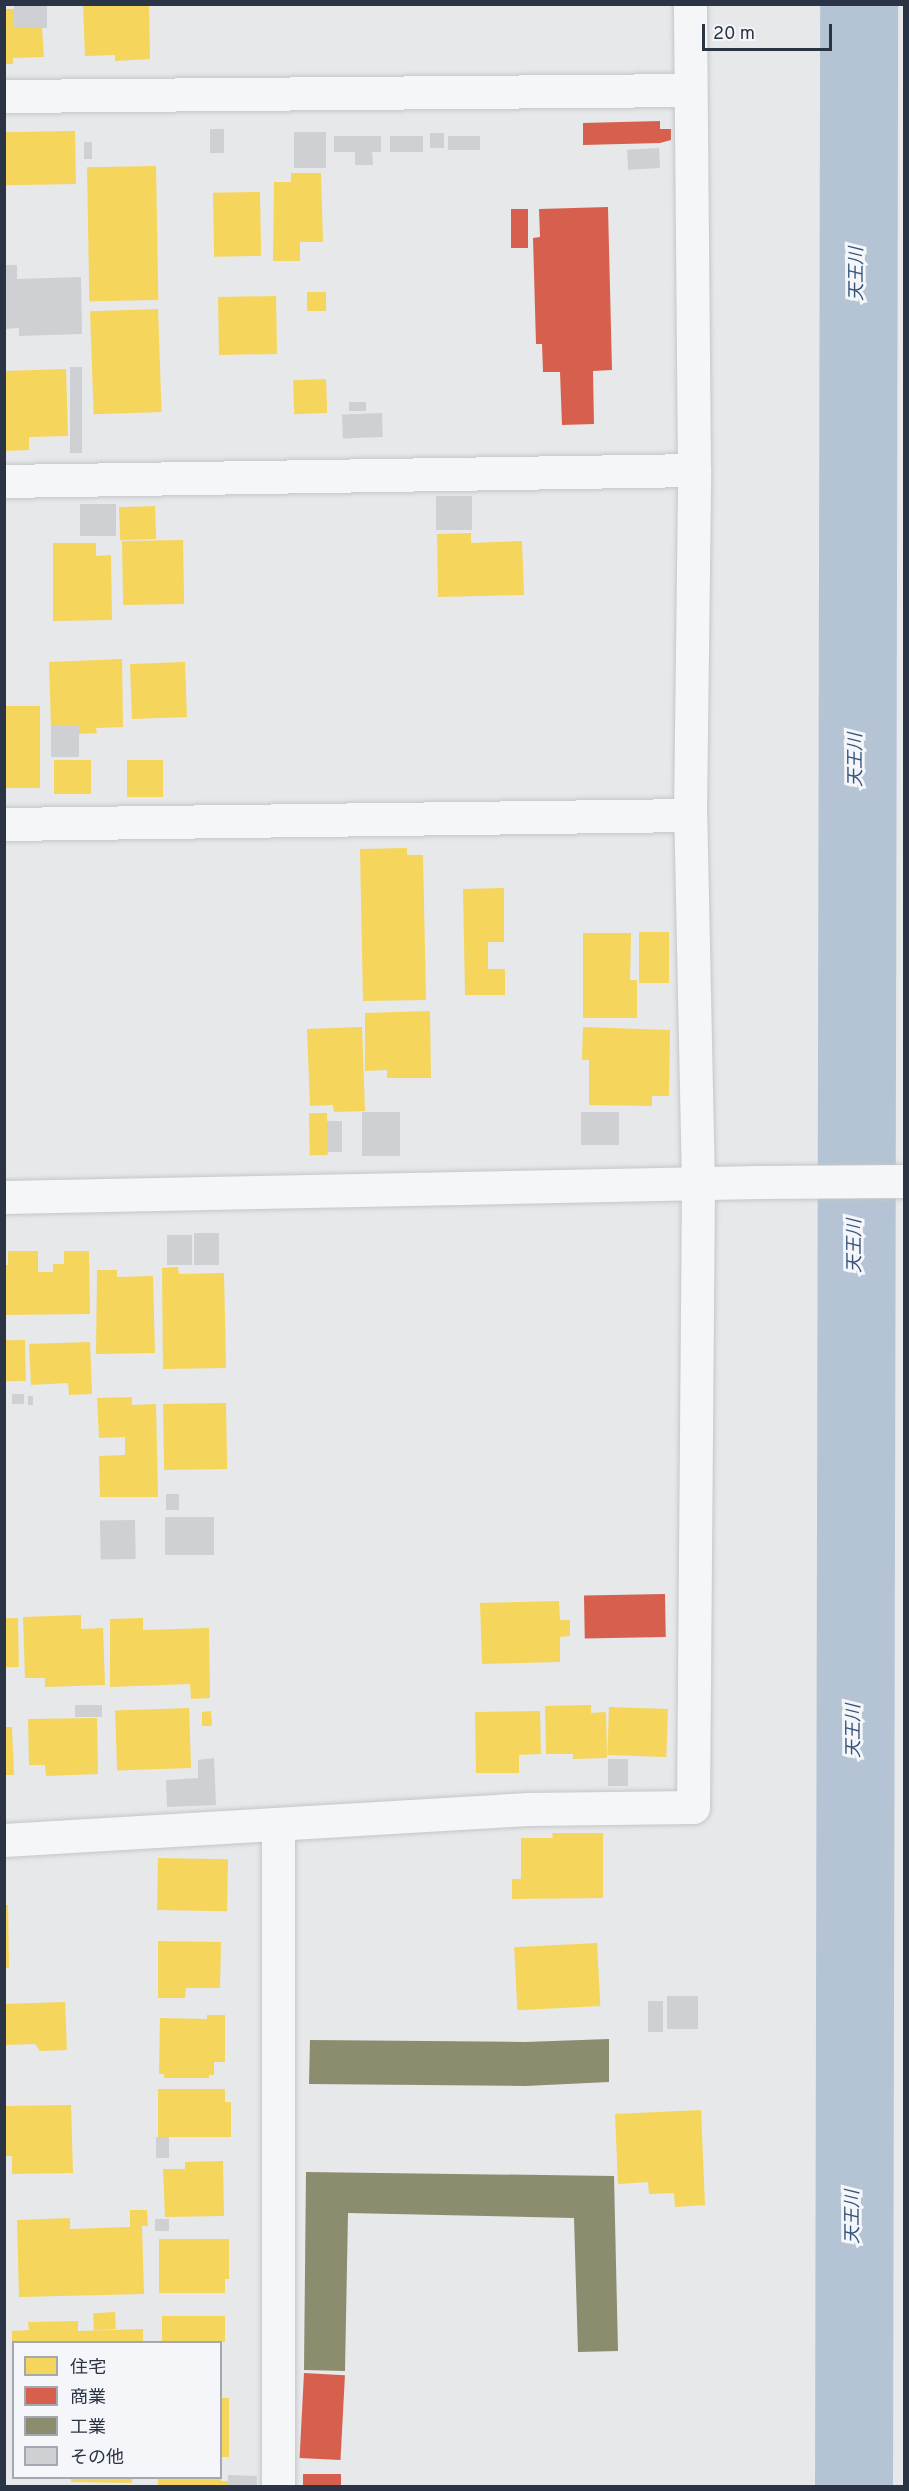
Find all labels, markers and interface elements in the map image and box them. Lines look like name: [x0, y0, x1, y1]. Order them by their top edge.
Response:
scale bar: [705, 12, 836, 50]
text: 20 m: [713, 23, 755, 46]
water label: 天王川: [847, 247, 869, 301]
water label: 天王川: [846, 733, 868, 787]
water label: 天王川: [845, 1219, 867, 1273]
water label: 天王川: [844, 1704, 866, 1758]
water label: 天王川: [843, 2190, 865, 2244]
legend: [12, 2341, 222, 2479]
text: 住宅: [70, 2357, 106, 2380]
text: 商業: [70, 2387, 106, 2410]
text: 工業: [70, 2417, 106, 2440]
text: その他: [70, 2447, 124, 2470]

